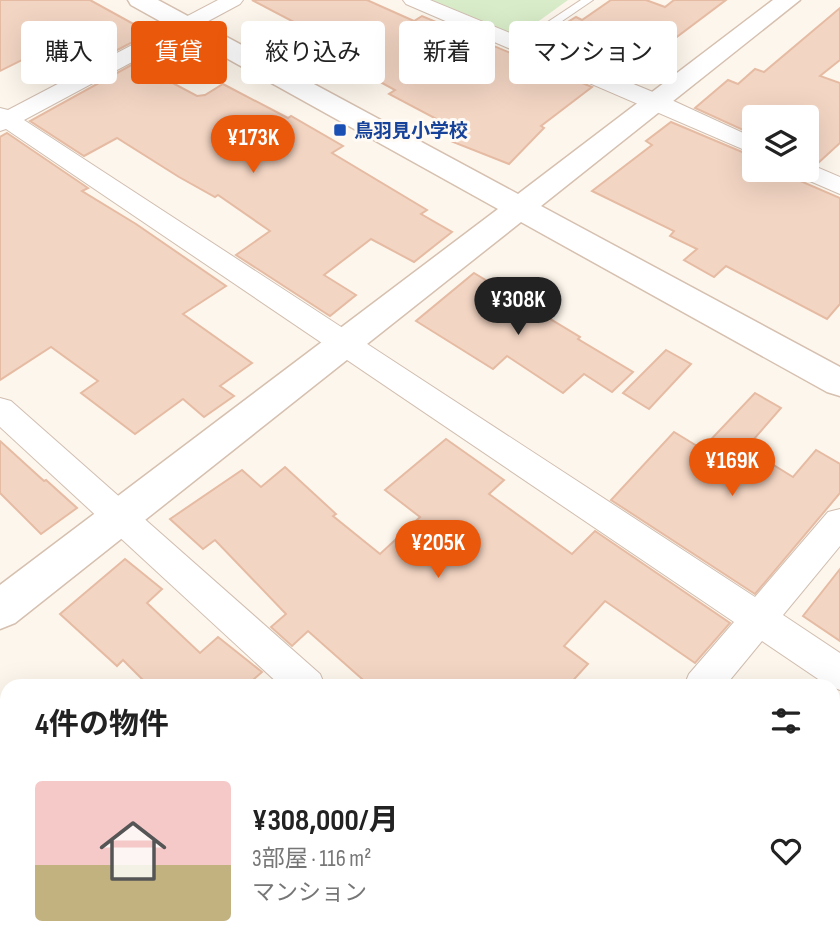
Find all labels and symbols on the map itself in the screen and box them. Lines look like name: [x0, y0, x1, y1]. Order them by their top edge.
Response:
pin: ¥173K: [204, 116, 302, 175]
place label: 鳥羽見小学校: [354, 120, 468, 143]
marker: 鳥羽見小学校: [332, 122, 348, 138]
pin: ¥308K: [469, 278, 567, 337]
pin: ¥169K: [683, 438, 781, 498]
pin: ¥205K: [389, 520, 487, 580]

